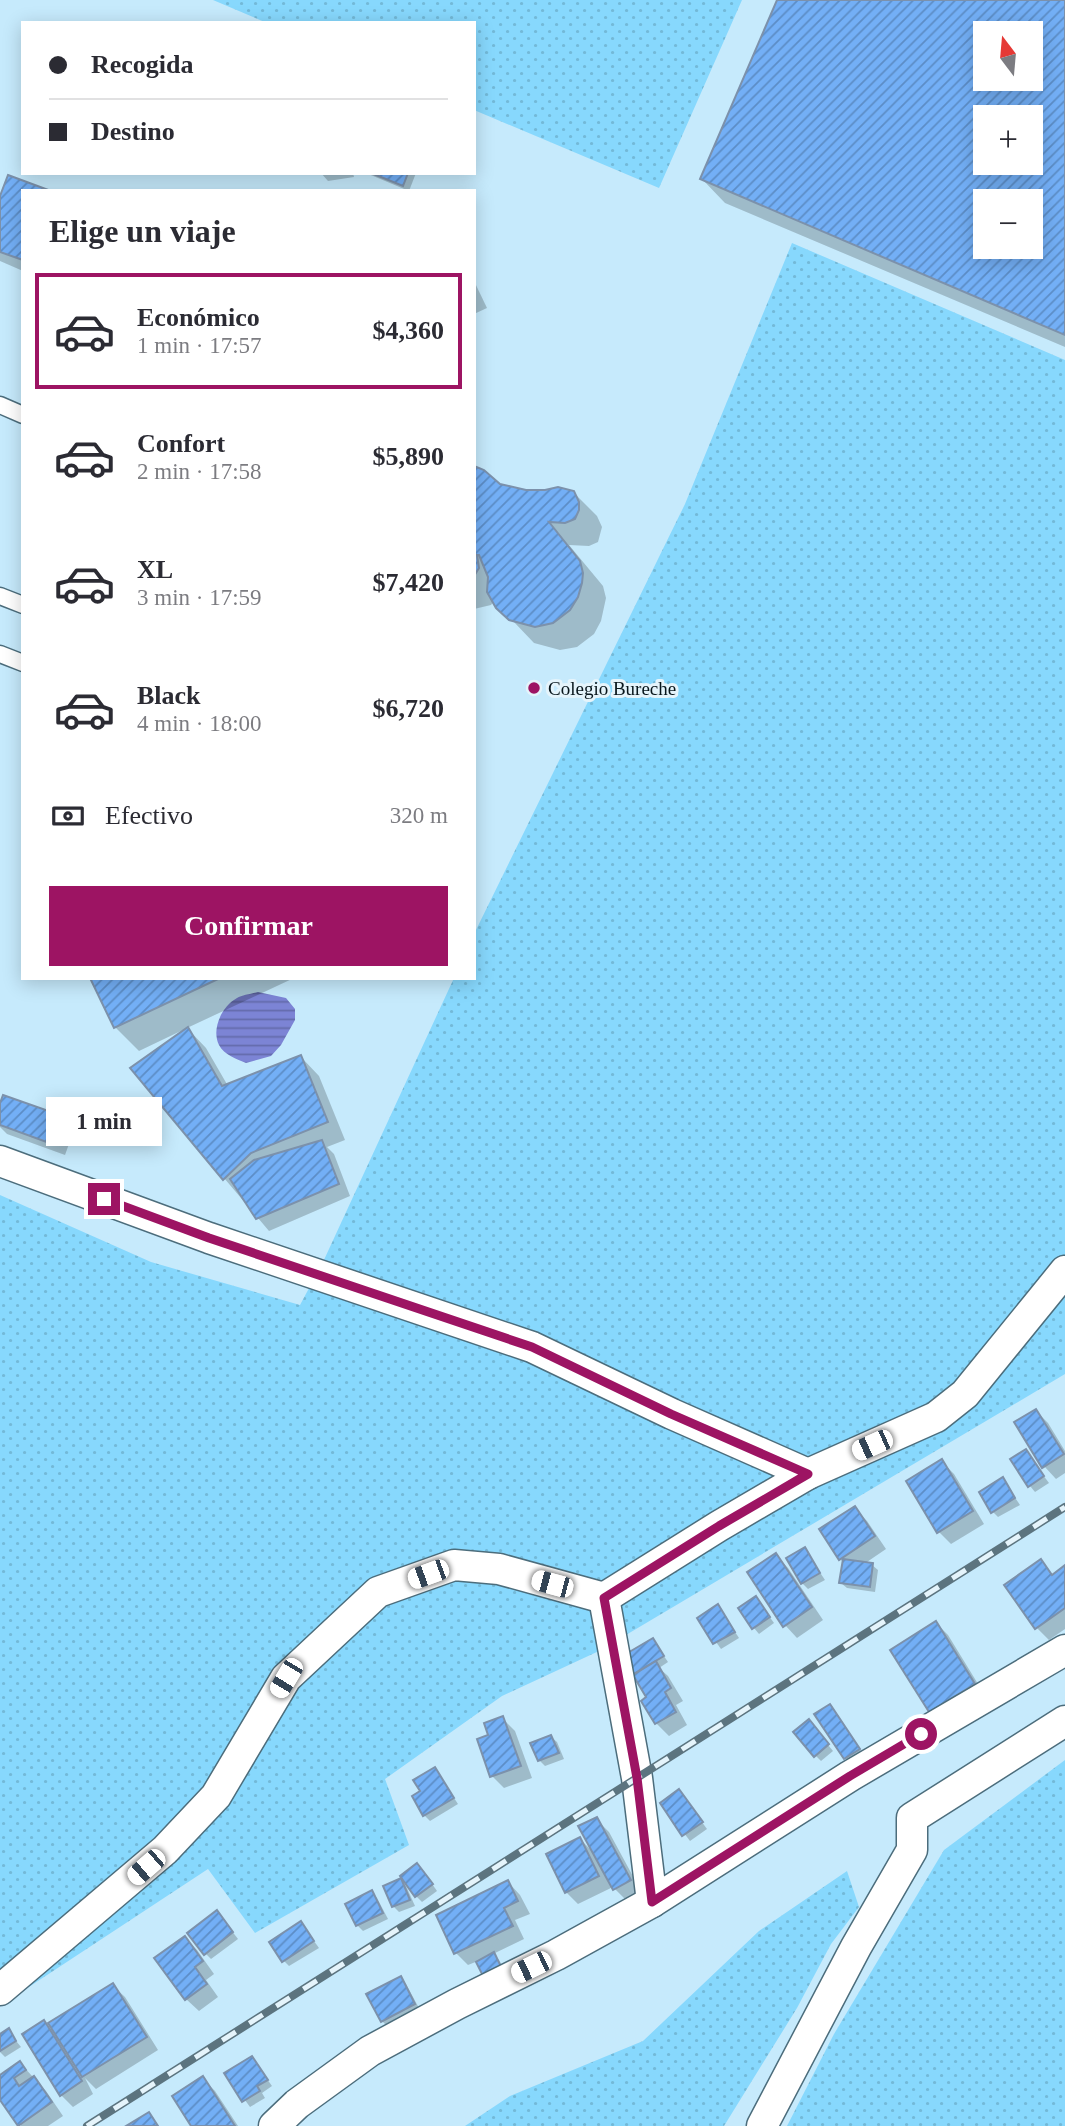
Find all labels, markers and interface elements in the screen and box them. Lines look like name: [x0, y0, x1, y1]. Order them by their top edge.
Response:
north arrow: [973, 21, 1043, 91]
map controls: [973, 21, 1043, 259]
text: Recogida: [91, 50, 194, 79]
button: +: [973, 105, 1043, 175]
text: Destino: [91, 117, 175, 146]
button: −: [973, 189, 1043, 259]
text: Elige un viaje: [49, 213, 236, 249]
icon: car: [53, 300, 116, 363]
text: Económico: [137, 303, 260, 332]
text: $4,360: [373, 316, 444, 345]
text: 1 min · 17:57: [137, 333, 262, 358]
icon: car: [53, 426, 116, 489]
text: Confort: [137, 429, 225, 458]
text: $5,890: [373, 442, 444, 471]
text: 2 min · 17:58: [137, 459, 262, 484]
icon: car: [53, 552, 116, 615]
text: XL: [137, 555, 173, 584]
text: $7,420: [373, 568, 444, 597]
text: 3 min · 17:59: [137, 585, 262, 610]
icon: car: [53, 678, 116, 741]
place label: Colegio Bureche: [548, 678, 676, 699]
marker: Colegio Bureche: [526, 680, 542, 696]
text: Black: [137, 681, 201, 710]
text: $6,720: [373, 694, 444, 723]
text: 4 min · 18:00: [137, 711, 262, 736]
icon: cash: [49, 797, 87, 835]
text: Efectivo: [105, 801, 193, 830]
text: 320 m: [390, 803, 448, 828]
button: Confirmar: [49, 886, 448, 966]
callout: 1 min: [46, 1098, 162, 1146]
text: 1 min: [76, 1109, 132, 1134]
route end: [88, 1183, 120, 1215]
car: [849, 1427, 896, 1463]
car: [405, 1557, 452, 1591]
car: [529, 1568, 576, 1600]
car: [267, 1655, 306, 1701]
route start: [905, 1718, 937, 1750]
car: [124, 1845, 169, 1889]
car: [508, 1948, 555, 1986]

